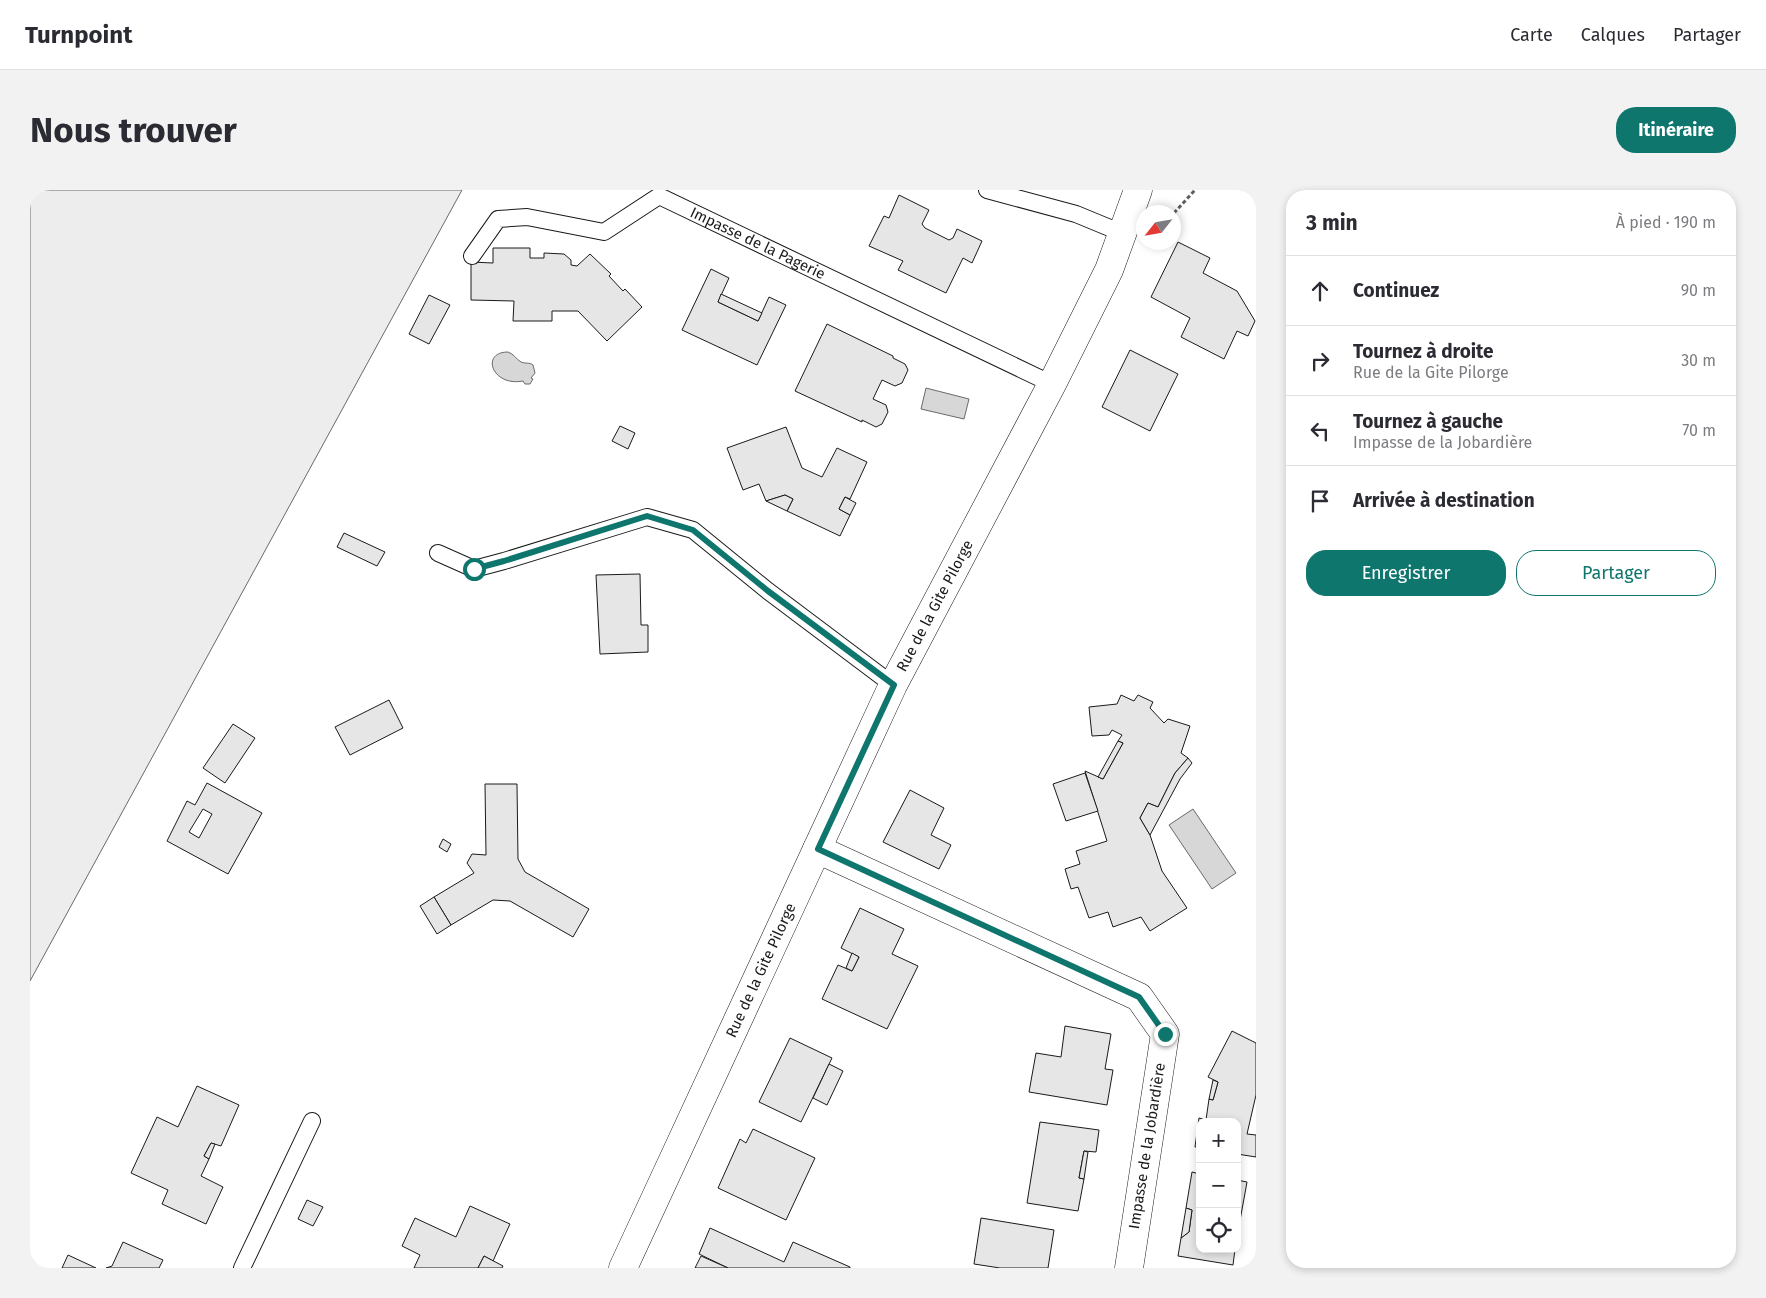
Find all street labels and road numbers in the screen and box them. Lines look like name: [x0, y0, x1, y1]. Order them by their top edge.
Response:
street label: Impasse de la Pagerie: [687, 203, 828, 283]
street label: Rue de la Gite Pilorge: [893, 537, 977, 675]
street label: Rue de la Gite Pilorge: [722, 900, 800, 1040]
street label: Impasse de la Jobardière: [1125, 1062, 1169, 1230]

